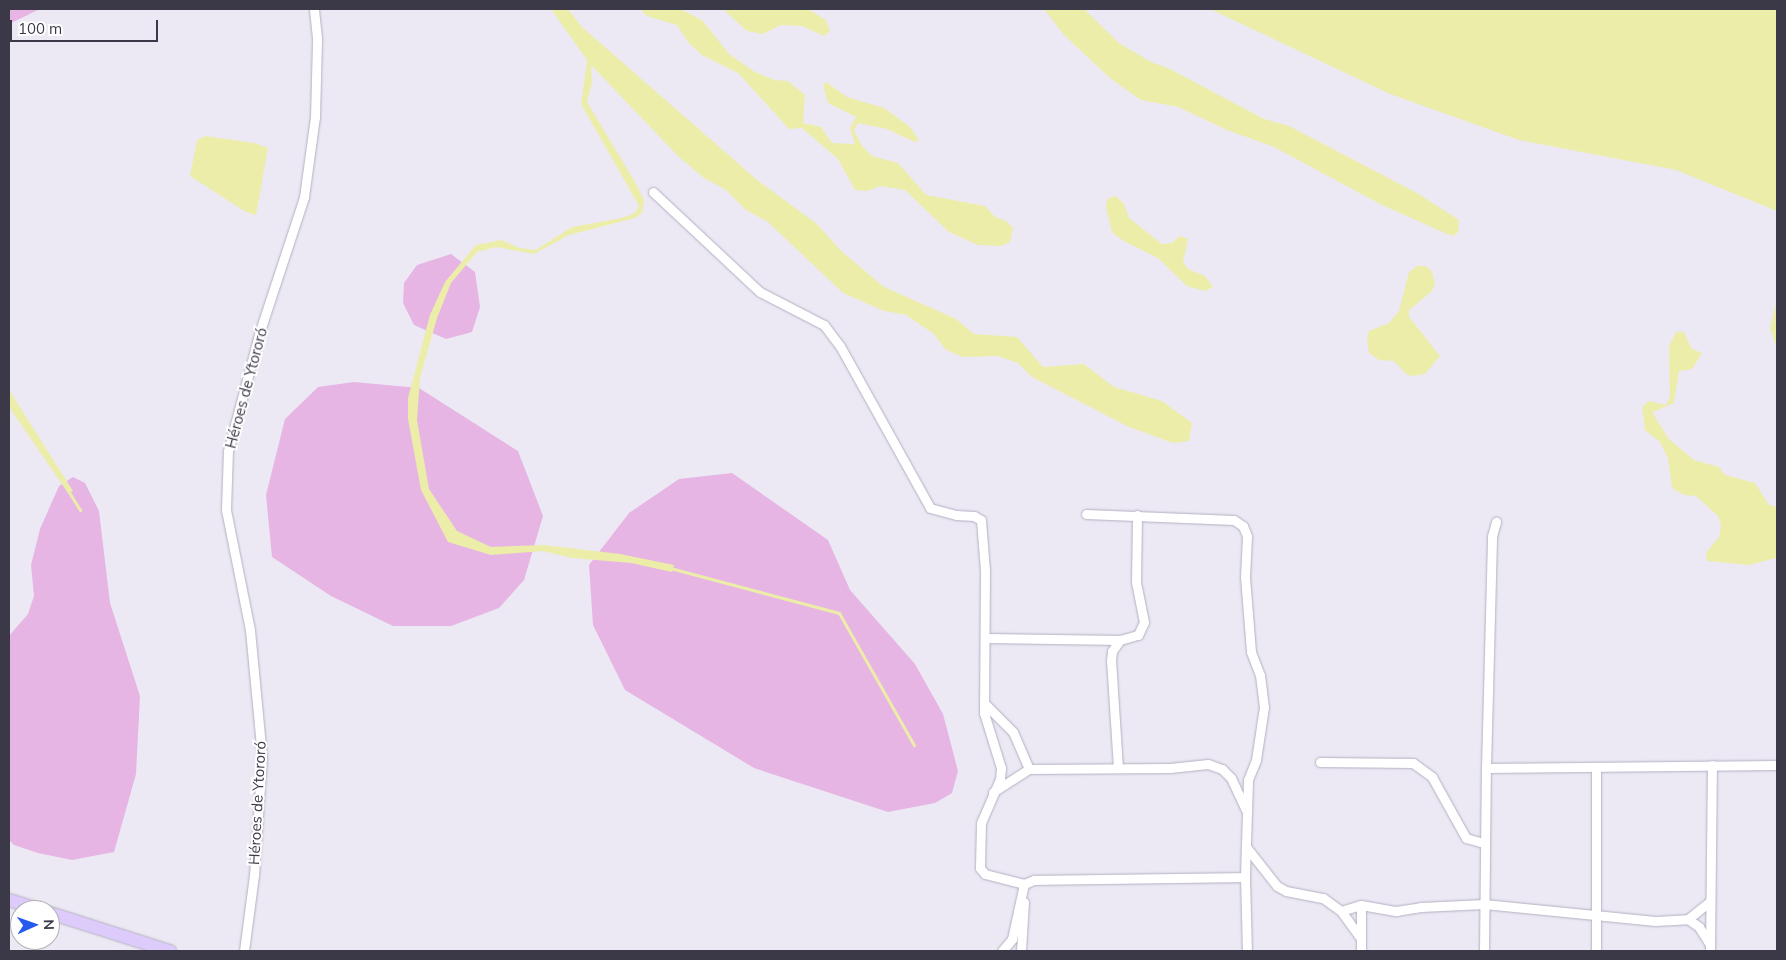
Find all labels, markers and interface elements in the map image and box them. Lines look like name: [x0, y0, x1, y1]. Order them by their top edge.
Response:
scale bar: [12, 10, 160, 42]
text: 100 m: [18, 19, 62, 38]
street label: Héroes de Ytororó: [221, 326, 271, 450]
street label: Héroes de Ytororó: [245, 740, 269, 866]
north arrow: [10, 900, 60, 950]
text: N: [40, 919, 58, 930]

